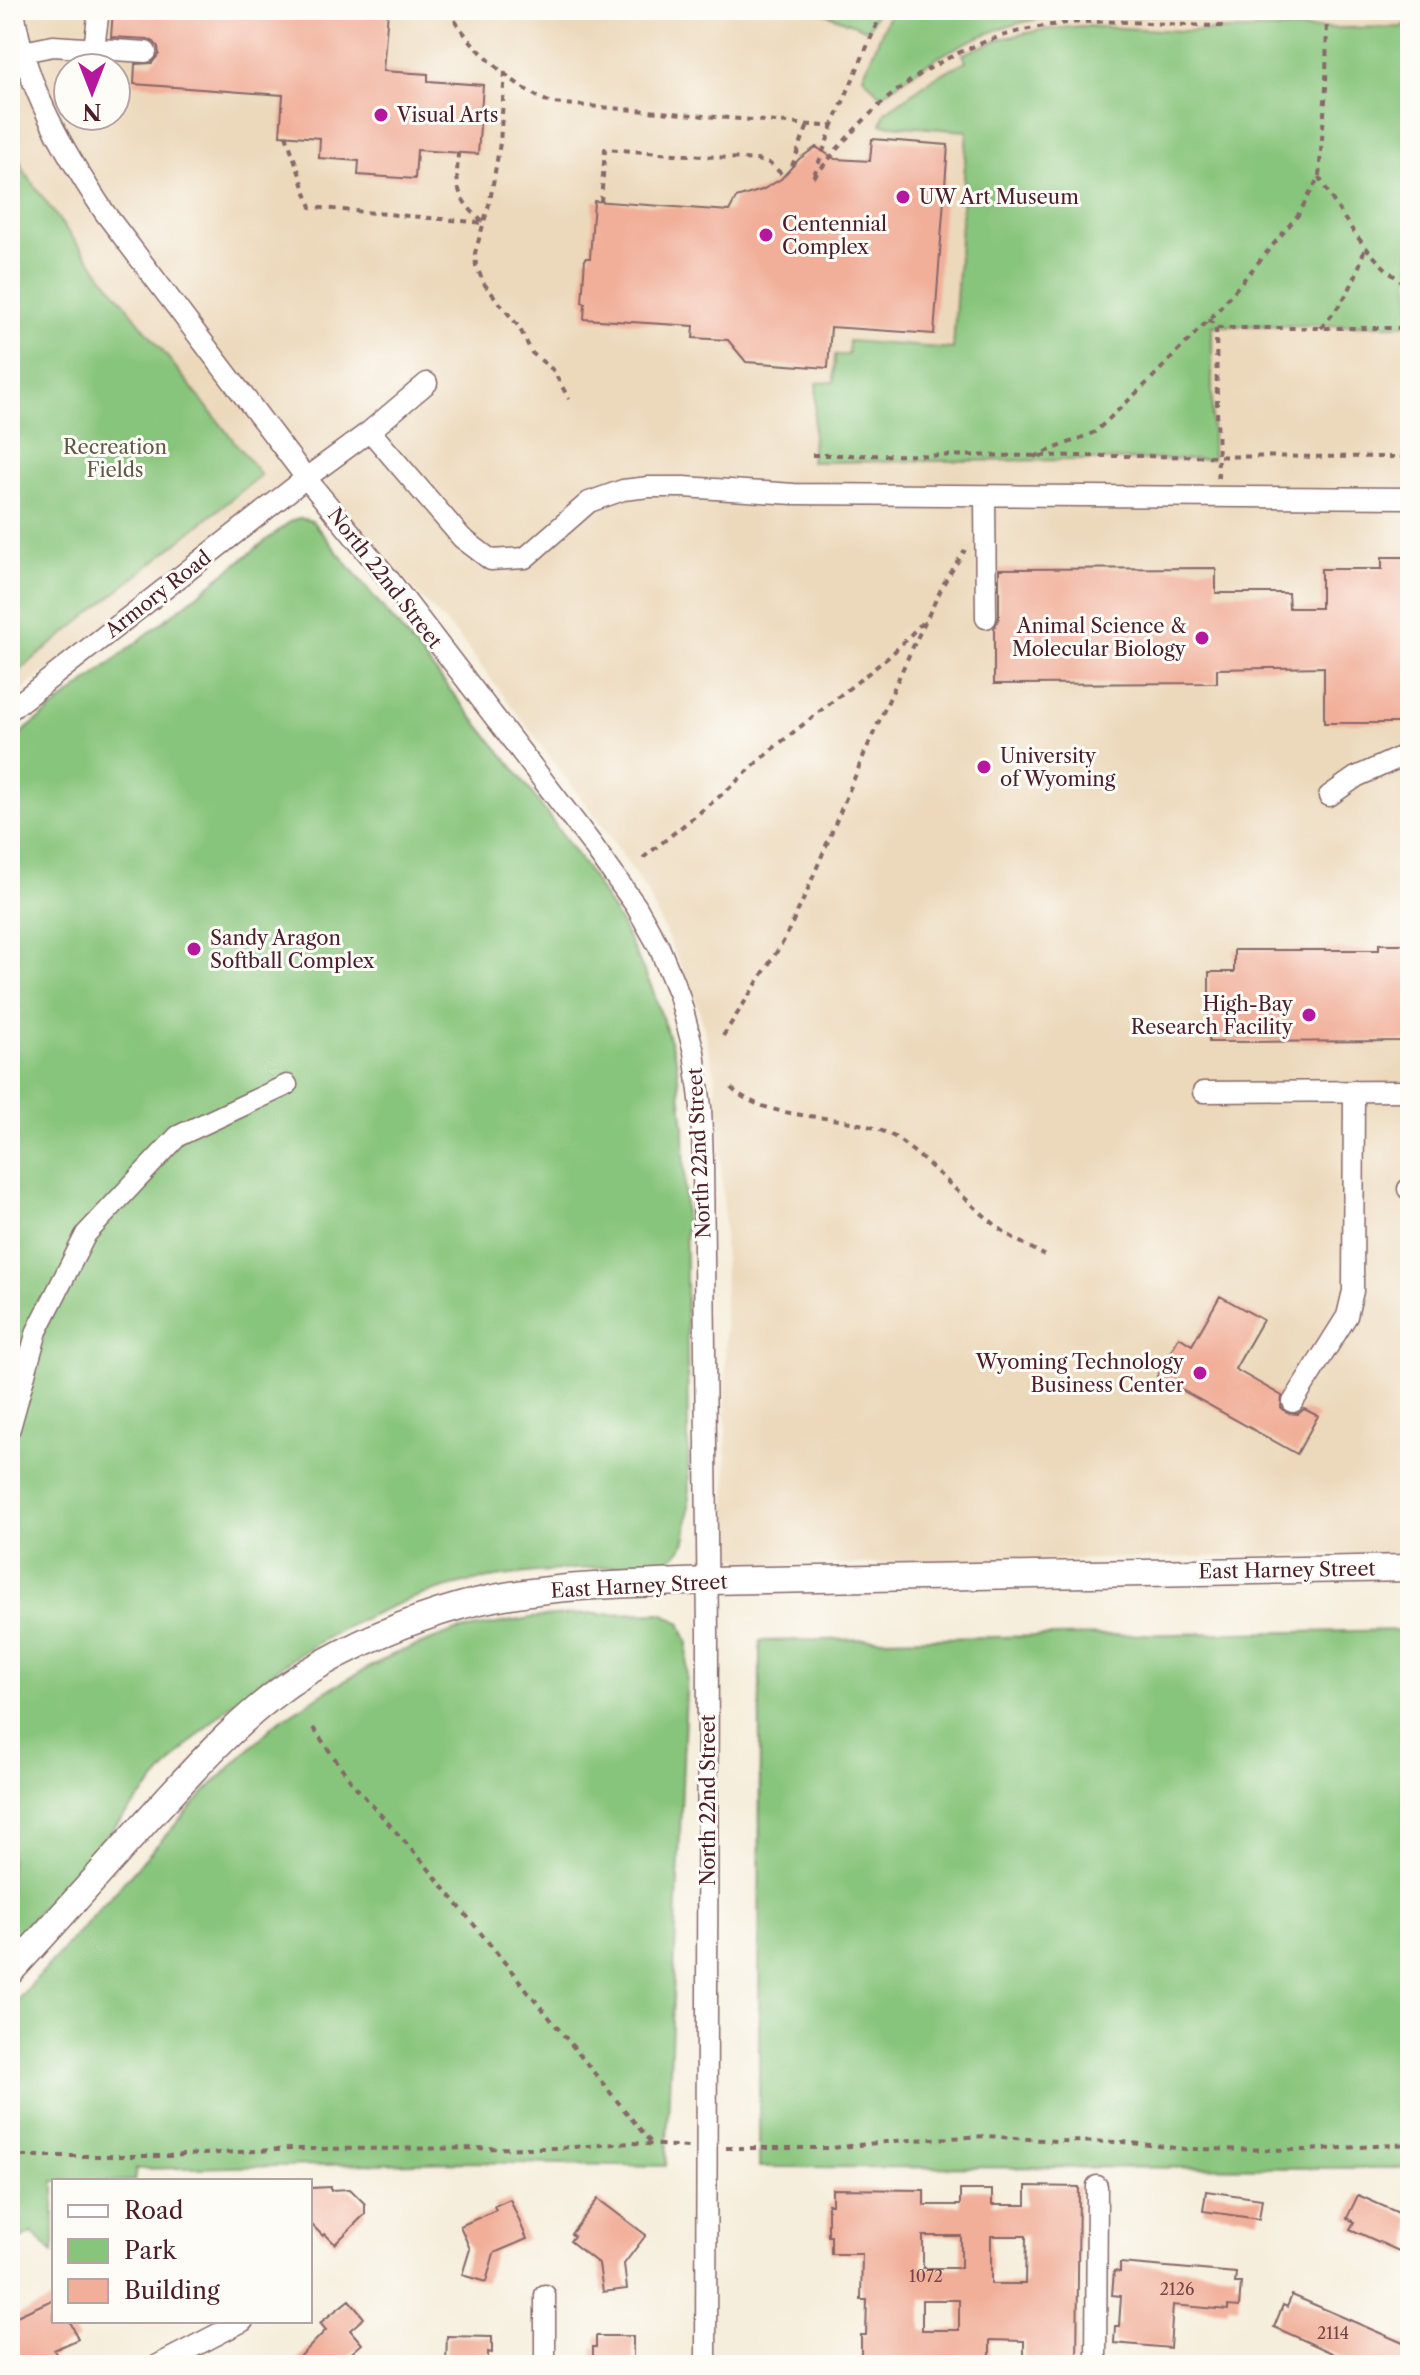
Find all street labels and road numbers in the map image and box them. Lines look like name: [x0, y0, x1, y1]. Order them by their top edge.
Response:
street label: North 22nd Street: [323, 503, 447, 653]
street label: Armory Road: [99, 545, 216, 643]
street label: North 22nd Street: [683, 1067, 715, 1239]
street label: East Harney Street: [1198, 1556, 1376, 1584]
street label: East Harney Street: [550, 1569, 728, 1603]
street label: North 22nd Street: [696, 1714, 720, 1886]

